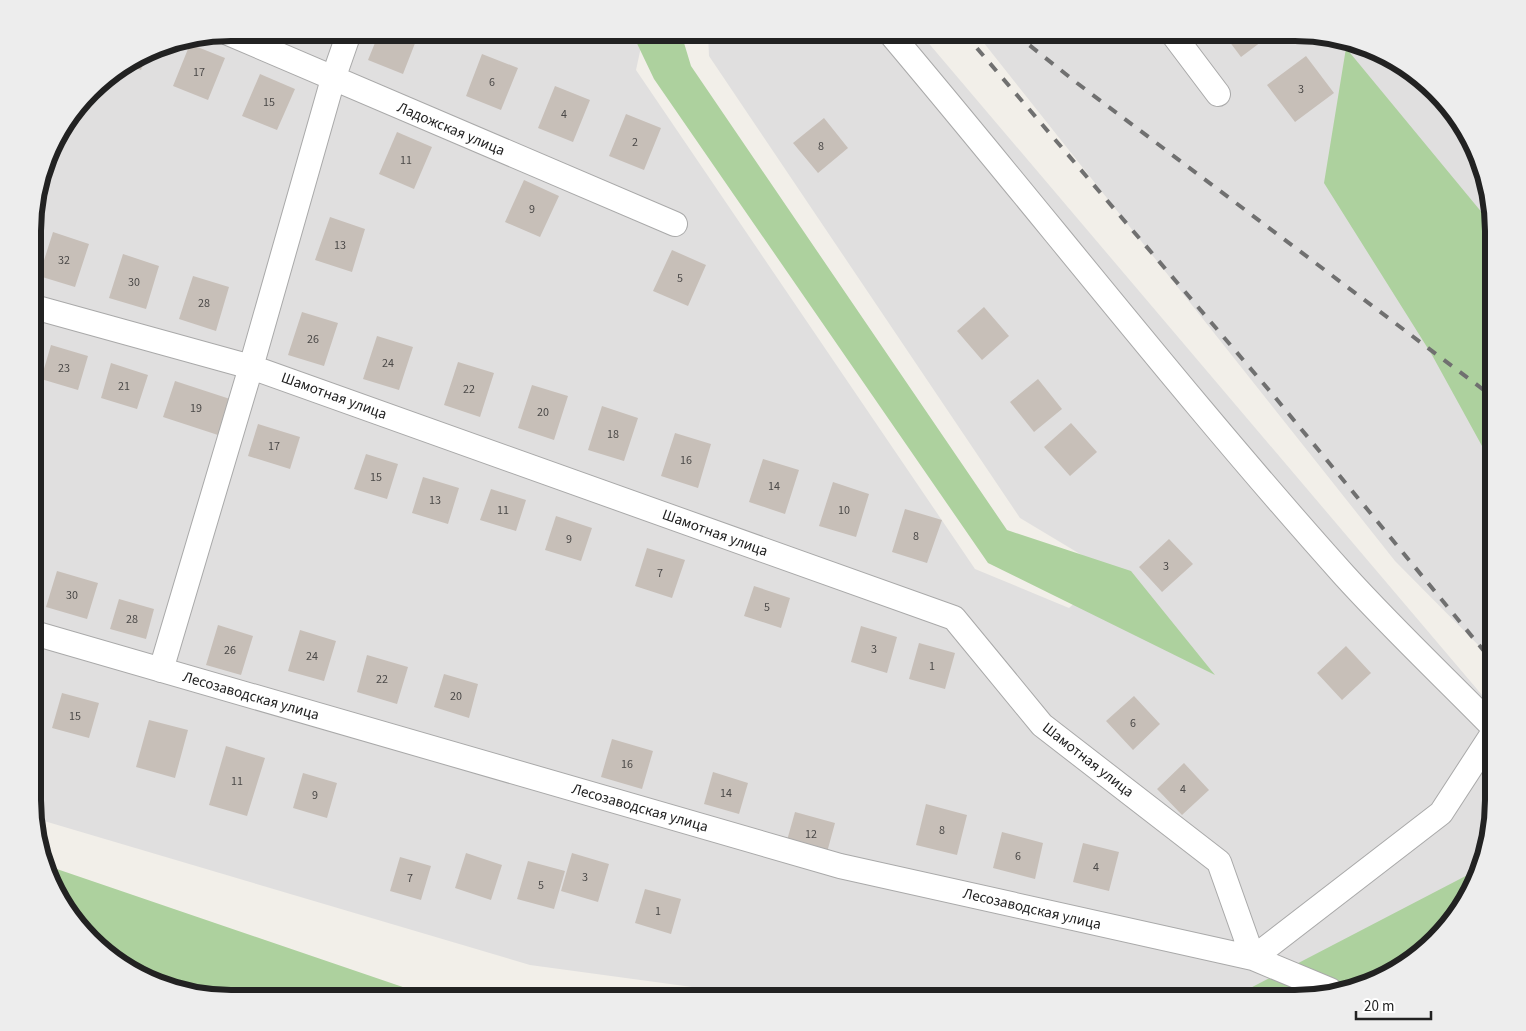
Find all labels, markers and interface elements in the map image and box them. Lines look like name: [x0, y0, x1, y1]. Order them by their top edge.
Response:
house number: 17: [193, 64, 205, 81]
house number: 6: [489, 74, 495, 91]
house number: 3: [1298, 81, 1304, 98]
house number: 15: [263, 94, 275, 111]
street label: Ладожская улица: [394, 97, 508, 161]
house number: 4: [561, 106, 567, 123]
house number: 2: [632, 134, 638, 151]
house number: 8: [818, 138, 824, 155]
house number: 11: [400, 152, 412, 169]
house number: 9: [529, 201, 535, 218]
house number: 13: [334, 237, 346, 254]
house number: 32: [58, 252, 70, 269]
house number: 5: [677, 270, 683, 287]
house number: 30: [128, 274, 140, 291]
house number: 28: [198, 295, 210, 312]
house number: 26: [307, 331, 319, 348]
house number: 24: [382, 355, 394, 372]
house number: 23: [58, 360, 70, 377]
street label: Шамотная улица: [278, 367, 390, 425]
house number: 21: [118, 378, 130, 395]
house number: 22: [463, 381, 475, 398]
house number: 19: [190, 400, 202, 417]
house number: 20: [537, 404, 549, 421]
house number: 18: [607, 426, 619, 443]
house number: 17: [268, 438, 280, 455]
house number: 16: [680, 452, 692, 469]
house number: 15: [370, 469, 382, 486]
house number: 14: [768, 478, 780, 495]
house number: 13: [429, 492, 441, 509]
house number: 11: [497, 502, 509, 519]
house number: 10: [838, 502, 850, 519]
street label: Шамотная улица: [659, 504, 771, 562]
house number: 8: [913, 528, 919, 545]
house number: 9: [566, 531, 572, 548]
house number: 3: [1163, 558, 1169, 575]
house number: 7: [657, 565, 663, 582]
house number: 30: [66, 587, 78, 604]
house number: 5: [764, 599, 770, 616]
house number: 28: [126, 611, 138, 628]
house number: 3: [871, 641, 877, 658]
house number: 26: [224, 642, 236, 659]
house number: 24: [306, 648, 318, 665]
house number: 1: [929, 658, 935, 675]
street label: Лесозаводская улица: [180, 666, 322, 726]
house number: 22: [376, 671, 388, 688]
house number: 20: [450, 688, 462, 705]
house number: 15: [69, 708, 81, 725]
house number: 6: [1130, 715, 1136, 732]
street label: Шамотная улица: [1038, 718, 1138, 802]
house number: 16: [621, 756, 633, 773]
house number: 11: [231, 773, 243, 790]
street label: Лесозаводская улица: [569, 778, 711, 838]
house number: 4: [1180, 781, 1186, 798]
house number: 14: [720, 785, 732, 802]
house number: 9: [312, 787, 318, 804]
house number: 8: [939, 822, 945, 839]
house number: 12: [805, 826, 817, 843]
house number: 6: [1015, 848, 1021, 865]
house number: 4: [1093, 859, 1099, 876]
house number: 3: [582, 869, 588, 886]
house number: 7: [407, 870, 413, 887]
house number: 5: [538, 877, 544, 894]
street label: Лесозаводская улица: [961, 883, 1103, 935]
house number: 1: [655, 903, 661, 920]
scale bar: [1356, 988, 1431, 1020]
text: 20 m: [1364, 996, 1394, 1017]

